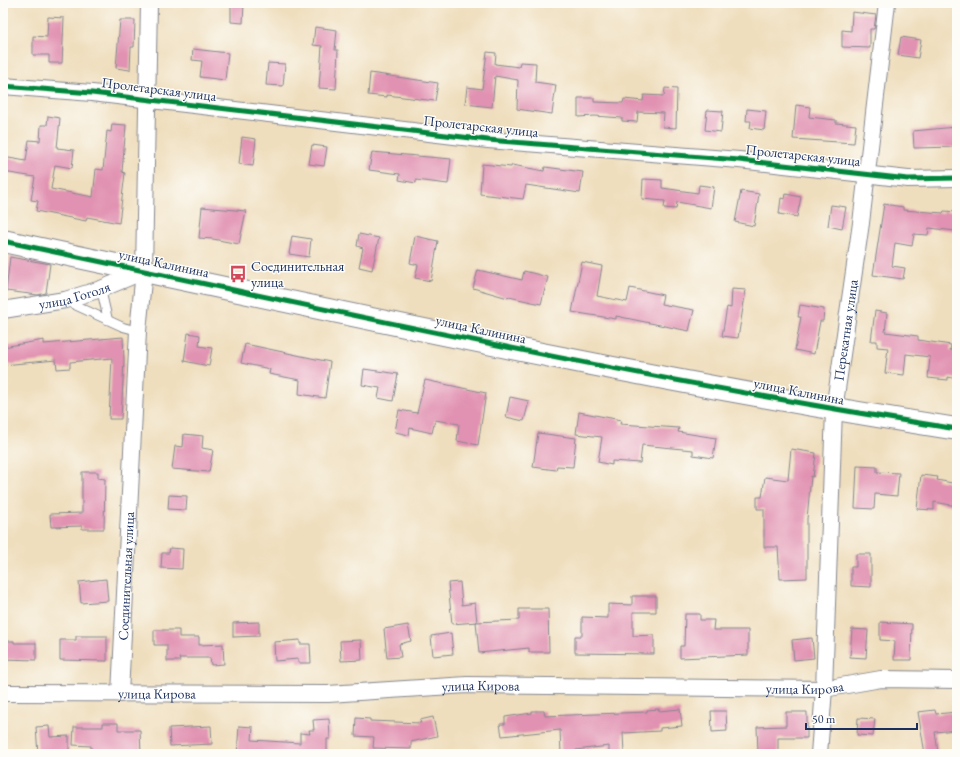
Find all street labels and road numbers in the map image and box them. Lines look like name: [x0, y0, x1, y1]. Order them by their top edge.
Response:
street label: Пролетарская улица: [101, 73, 218, 105]
street label: Пролетарская улица: [423, 111, 540, 141]
street label: Пролетарская улица: [745, 140, 862, 170]
street label: улица Калинина: [117, 245, 211, 281]
street label: улица Гоголя: [38, 277, 113, 313]
street label: Перекатная улица: [829, 278, 862, 382]
street label: улица Калинина: [434, 311, 528, 347]
street label: улица Калинина: [752, 373, 846, 409]
street label: Соединительная улица: [114, 511, 138, 641]
street label: улица Кирова: [441, 676, 520, 696]
street label: улица Кирова: [766, 677, 845, 698]
street label: улица Кирова: [118, 684, 196, 703]

